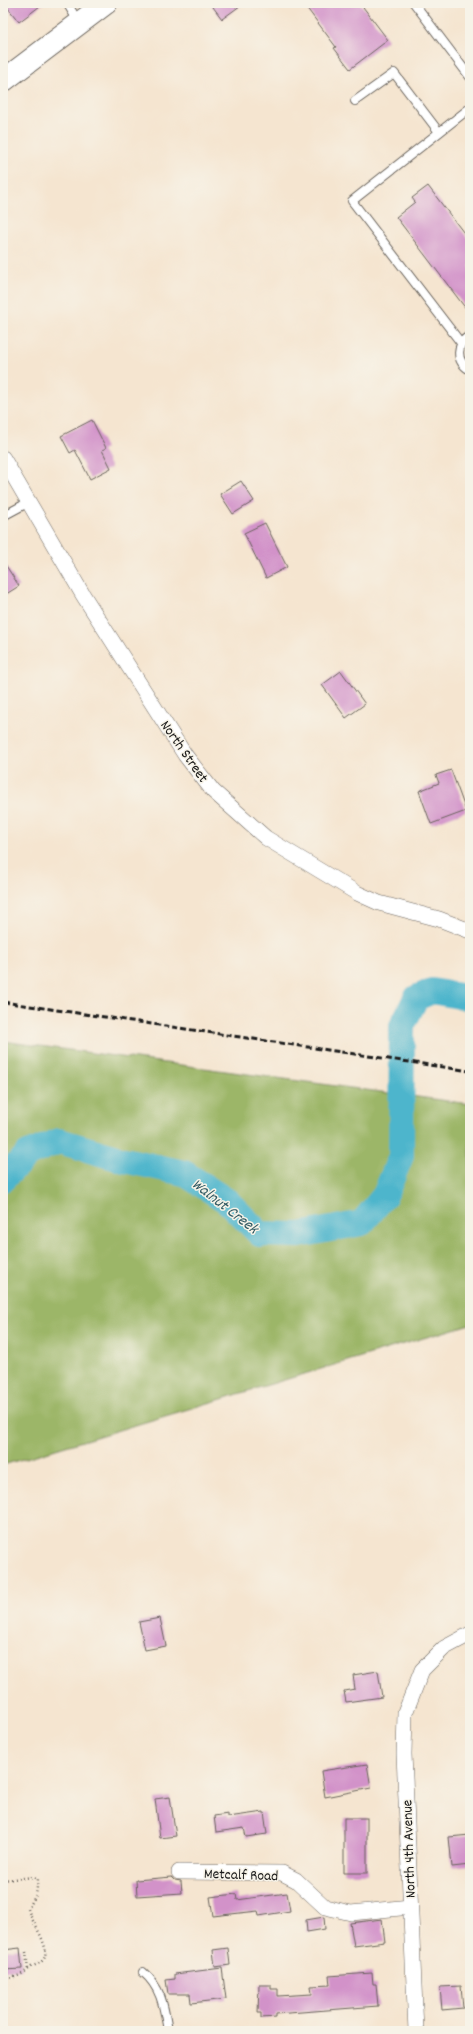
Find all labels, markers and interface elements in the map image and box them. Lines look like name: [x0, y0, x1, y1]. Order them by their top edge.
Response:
street label: North Street: [154, 716, 213, 788]
water label: Walnut Creek: [186, 1174, 264, 1241]
street label: North 4th Avenue: [397, 1799, 423, 1899]
street label: Metcalf Road: [203, 1864, 278, 1888]

